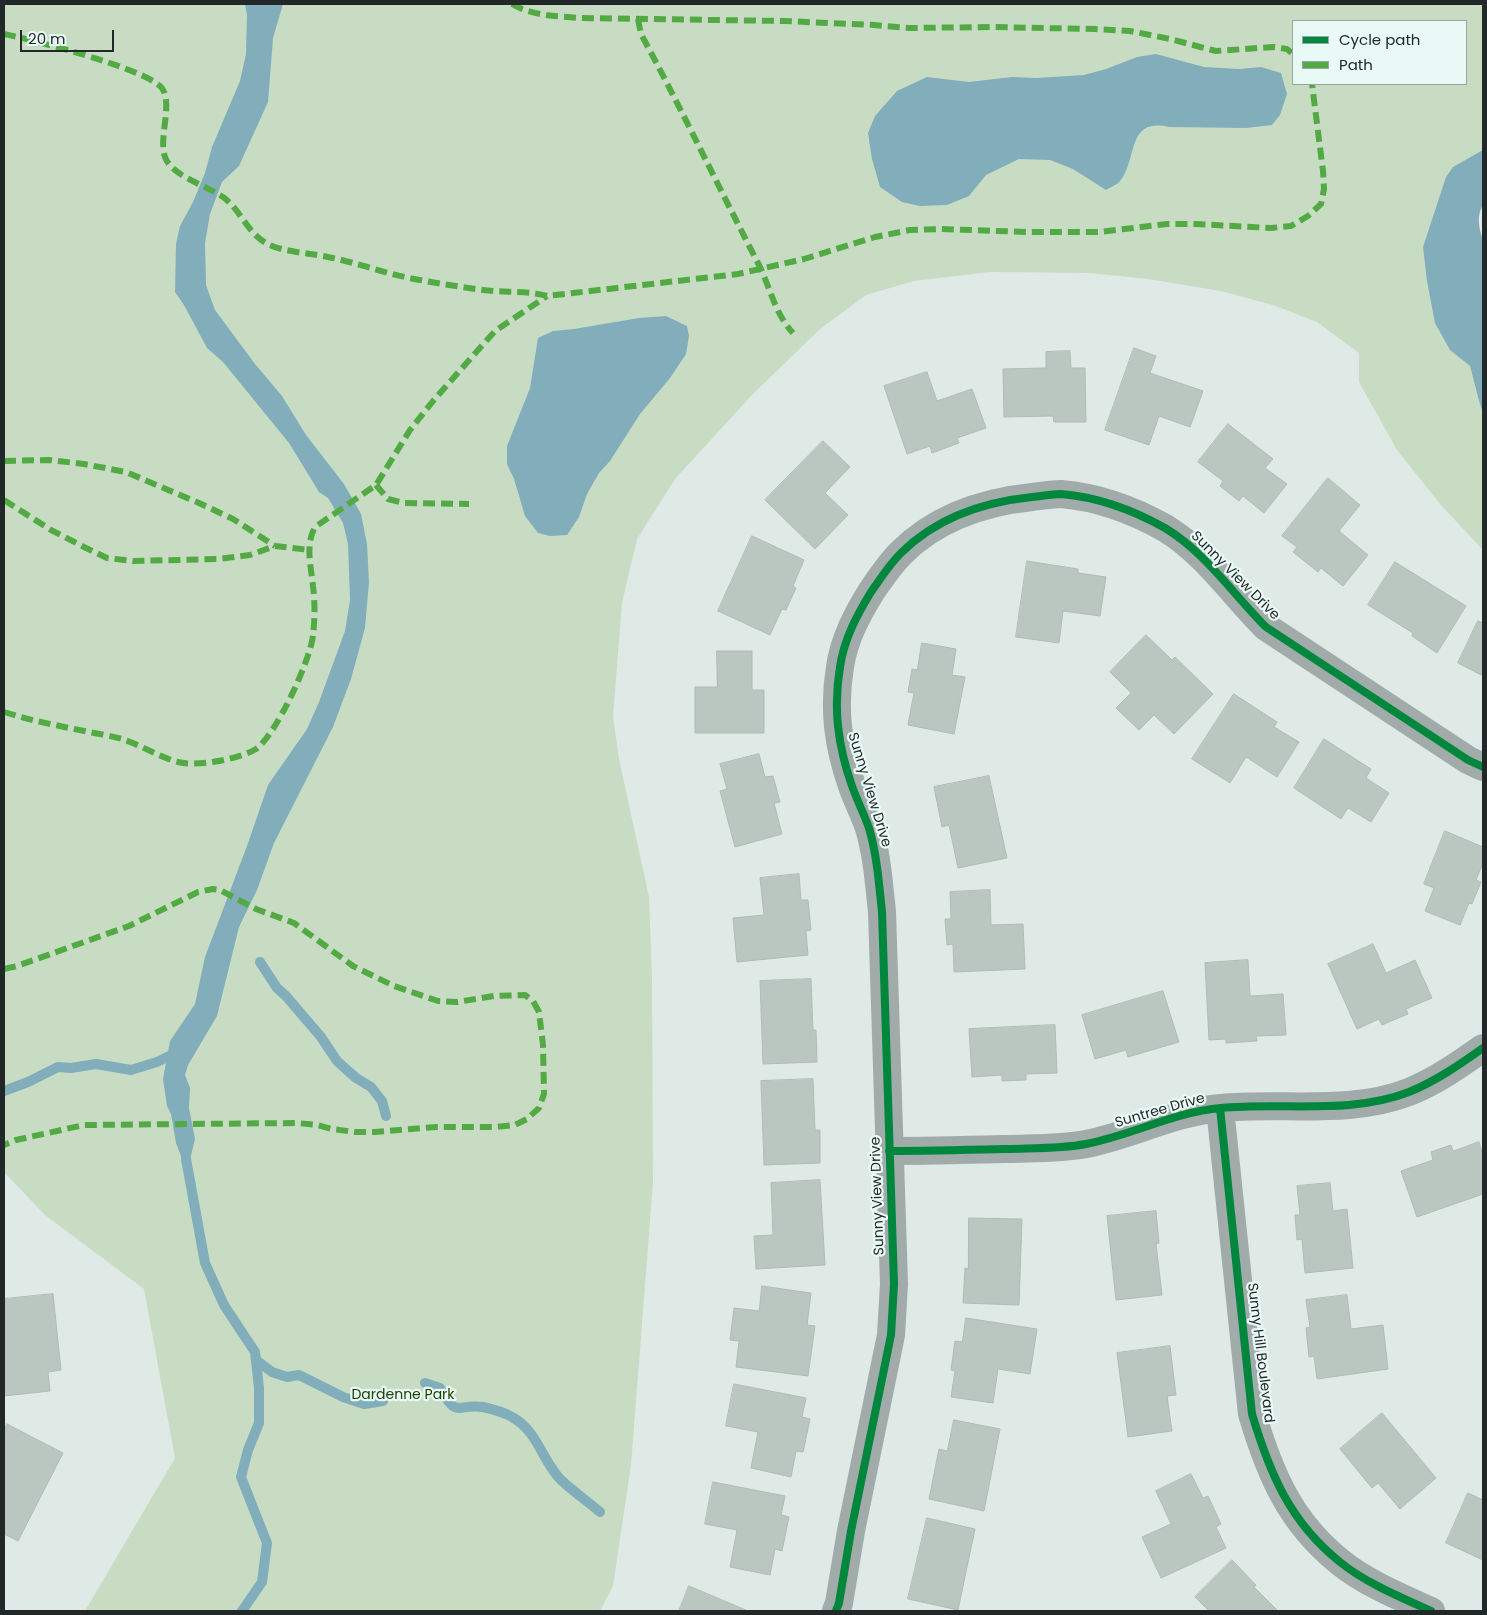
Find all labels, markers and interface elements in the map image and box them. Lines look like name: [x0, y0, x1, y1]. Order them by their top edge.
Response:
scale bar: [22, 20, 116, 52]
legend: [1292, 20, 1467, 85]
text: 20 m: [28, 28, 66, 49]
text: Cycle path: [1339, 29, 1420, 50]
text: Path: [1339, 54, 1373, 75]
street label: Sunny View Drive: [1187, 528, 1283, 624]
street label: Sunny View Drive: [844, 731, 894, 849]
street label: Suntree Drive: [1113, 1090, 1207, 1132]
street label: Sunny View Drive: [868, 1136, 888, 1256]
street label: Sunny Hill Boulevard: [1243, 1282, 1277, 1424]
park label: Dardenne Park: [351, 1387, 455, 1403]

